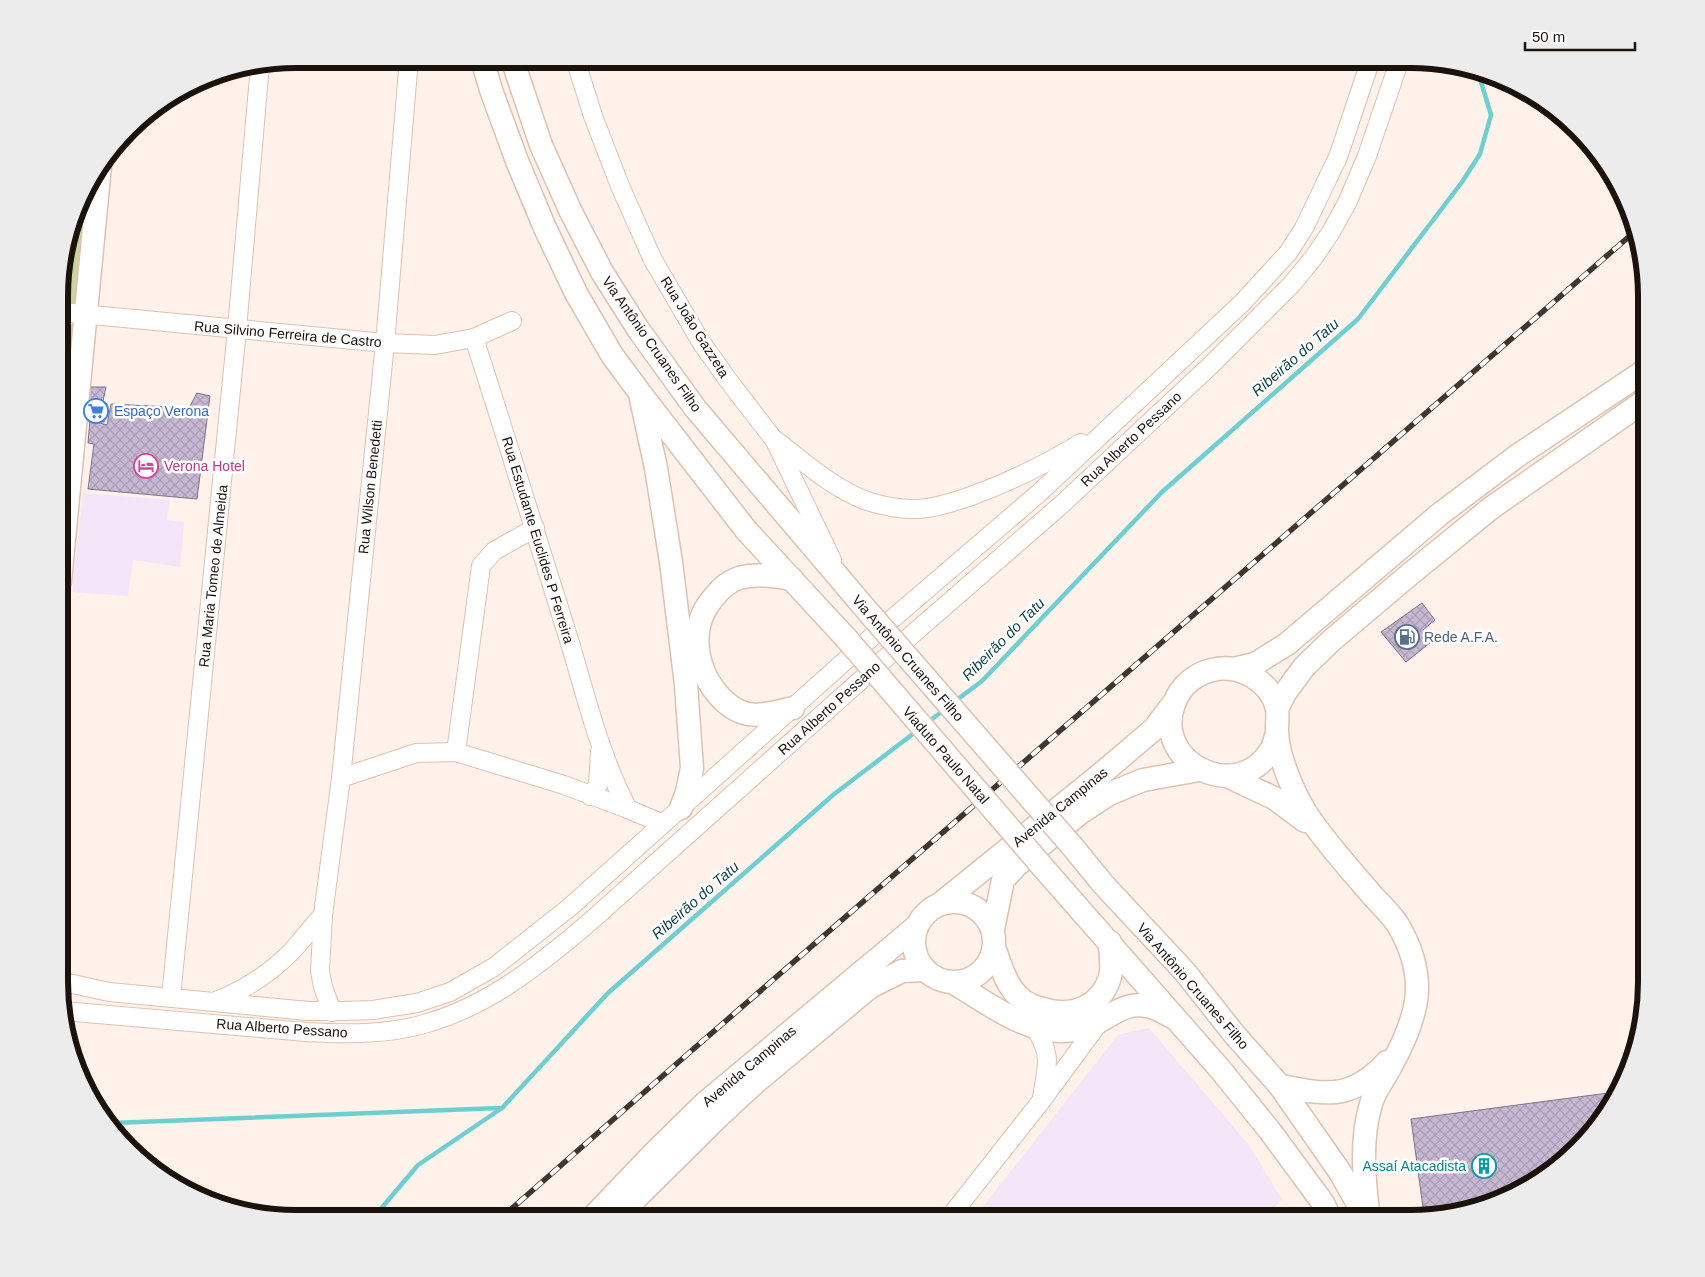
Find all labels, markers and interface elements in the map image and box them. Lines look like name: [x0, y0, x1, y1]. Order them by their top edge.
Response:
scale bar: [1525, 20, 1635, 52]
text: 50 m: [1532, 28, 1565, 45]
street label: Via Antônio Cruanes Filho: [599, 273, 705, 415]
street label: Rua João Gazzeta: [657, 274, 733, 381]
water label: Ribeirão do Tatu: [1248, 314, 1342, 399]
street label: Rua Silvino Ferreira de Castro: [194, 318, 383, 350]
street label: Rua Alberto Pessano: [1077, 388, 1185, 490]
supermarket icon: Espaço Verona: [83, 398, 109, 424]
place label: Espaço Verona: [114, 403, 209, 419]
street label: Rua Wilson Benedetti: [355, 419, 385, 555]
street label: Rua Estudante Euclides P Ferreira: [499, 435, 577, 645]
hotel icon: Verona Hotel: [133, 453, 159, 479]
place label: Verona Hotel: [164, 458, 245, 474]
street label: Rua Maria Tomeo de Almeida: [195, 484, 231, 668]
street label: Via Antônio Cruanes Filho: [849, 592, 967, 724]
water label: Ribeirão do Tatu: [958, 594, 1048, 684]
fuel station icon: Rede A.F.A.: [1394, 624, 1420, 650]
place label: Rede A.F.A.: [1424, 629, 1498, 645]
street label: Rua Alberto Pessano: [775, 658, 883, 758]
street label: Viaduto Paulo Natal: [899, 703, 993, 807]
street label: Avenida Campinas: [1009, 764, 1111, 850]
water label: Ribeirão do Tatu: [648, 857, 742, 942]
street label: Via Antônio Cruanes Filho: [1134, 920, 1252, 1052]
street label: Rua Alberto Pessano: [216, 1015, 348, 1041]
street label: Avenida Campinas: [699, 1022, 799, 1110]
building icon: Assaí Atacadista: [1471, 1153, 1497, 1179]
place label: Assaí Atacadista: [1362, 1158, 1466, 1174]

